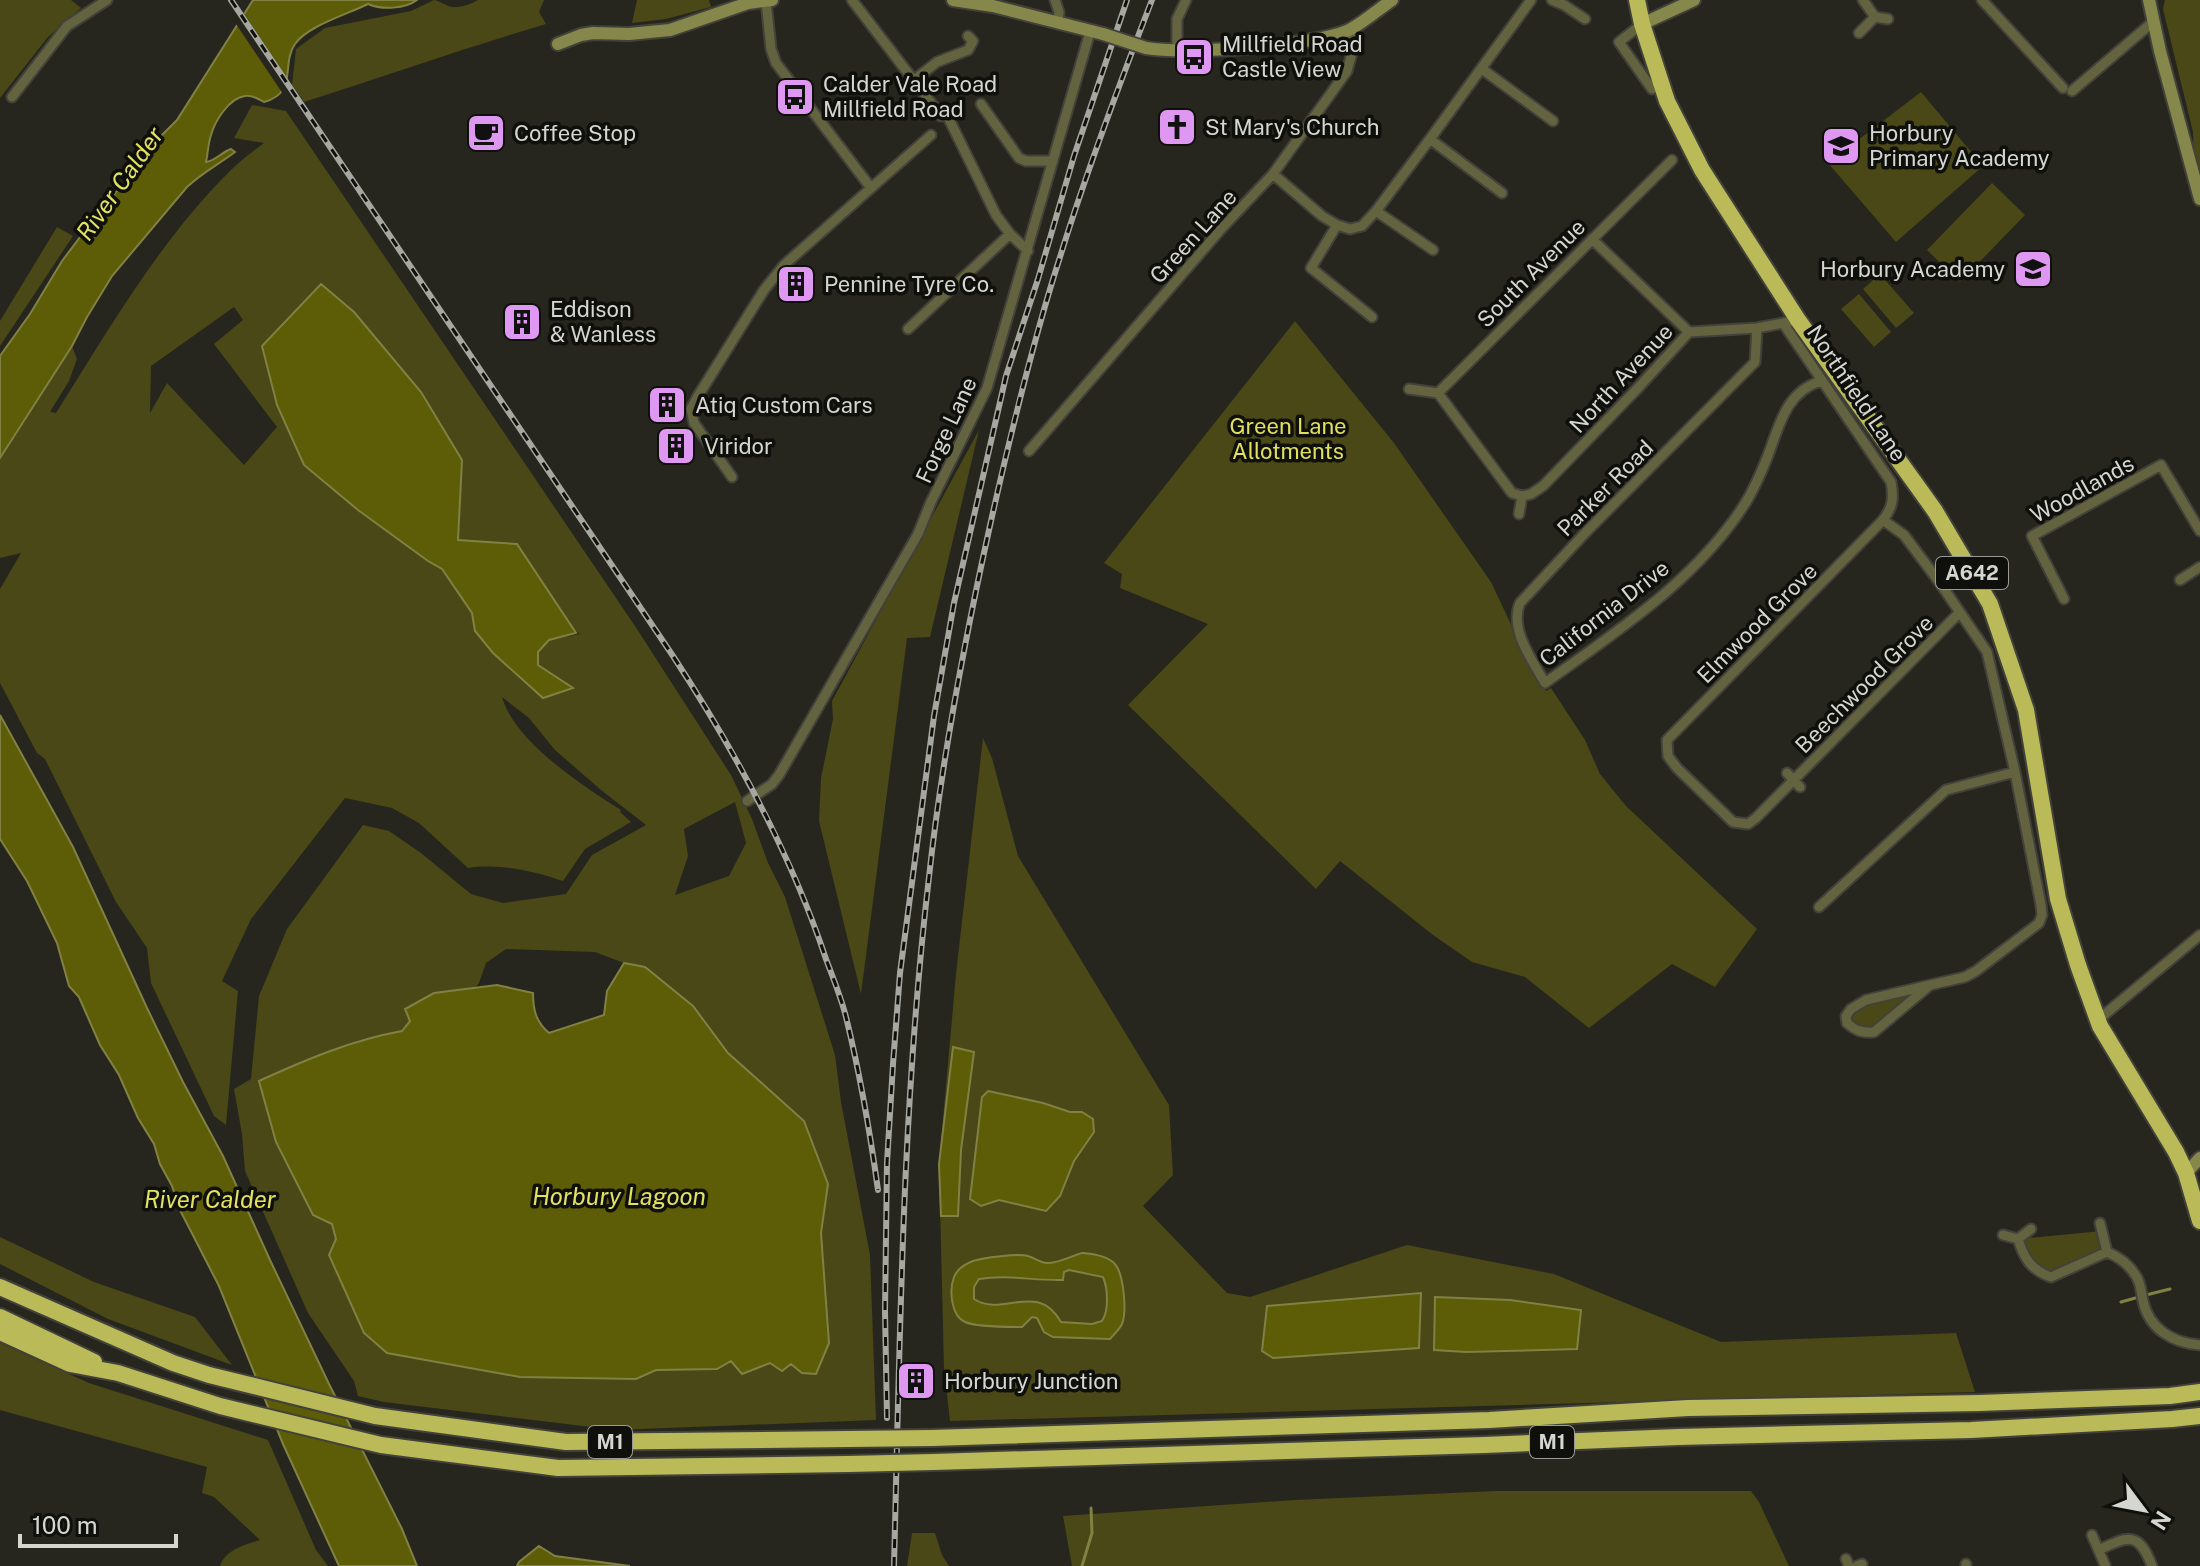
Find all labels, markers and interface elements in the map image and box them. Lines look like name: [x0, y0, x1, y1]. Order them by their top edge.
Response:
place label: Millfield Road Castle View: [1222, 31, 1363, 82]
bus stop icon: Millfield Road Castle View: [1173, 36, 1215, 78]
place label: Calder Vale Road Millfield Road: [823, 71, 997, 122]
bus stop icon: Calder Vale Road Millfield Road: [774, 76, 816, 118]
church icon: St Mary's Church: [1156, 106, 1198, 148]
cafe icon: Coffee Stop: [465, 112, 507, 154]
place label: St Mary's Church: [1205, 114, 1380, 140]
place label: Coffee Stop: [514, 120, 636, 146]
place label: Horbury Primary Academy: [1869, 120, 2050, 171]
water label: River Calder: [70, 121, 169, 245]
school or university icon: Horbury Primary Academy: [1820, 125, 1862, 167]
street label: Green Lane: [1144, 184, 1242, 288]
street label: South Avenue: [1472, 214, 1590, 332]
school or university icon: Horbury Academy: [2012, 248, 2054, 290]
place label: Horbury Academy: [1820, 256, 2005, 282]
building icon: Pennine Tyre Co.: [775, 263, 817, 305]
place label: Pennine Tyre Co.: [824, 271, 994, 297]
place label: Eddison & Wanless: [550, 296, 656, 347]
building icon: Eddison & Wanless: [501, 301, 543, 343]
street label: North Avenue: [1564, 318, 1678, 438]
street label: Northfield Lane: [1802, 320, 1912, 466]
street label: Forge Lane: [910, 373, 982, 487]
building icon: Atiq Custom Cars: [646, 384, 688, 426]
place label: Atiq Custom Cars: [695, 392, 873, 418]
park label: Green Lane Allotments: [1229, 413, 1347, 464]
building icon: Viridor: [655, 425, 697, 467]
place label: Viridor: [704, 433, 773, 459]
street label: Parker Road: [1552, 435, 1658, 541]
street label: Woodlands: [2026, 450, 2138, 528]
street label: California Drive: [1534, 554, 1674, 672]
road number: A642: [1936, 557, 2008, 589]
street label: Elmwood Grove: [1692, 558, 1822, 688]
street label: Beechwood Grove: [1790, 610, 1938, 758]
water label: Horbury Lagoon: [532, 1182, 706, 1210]
water label: River Calder: [144, 1185, 277, 1213]
building icon: Horbury Junction: [895, 1360, 937, 1402]
place label: Horbury Junction: [944, 1368, 1118, 1394]
road number: M1: [588, 1426, 632, 1458]
road number: M1: [1530, 1426, 1574, 1458]
north arrow: [2104, 1470, 2184, 1550]
scale bar: [20, 1498, 176, 1548]
text: N: [2145, 1506, 2177, 1535]
text: 100 m: [32, 1511, 98, 1539]

